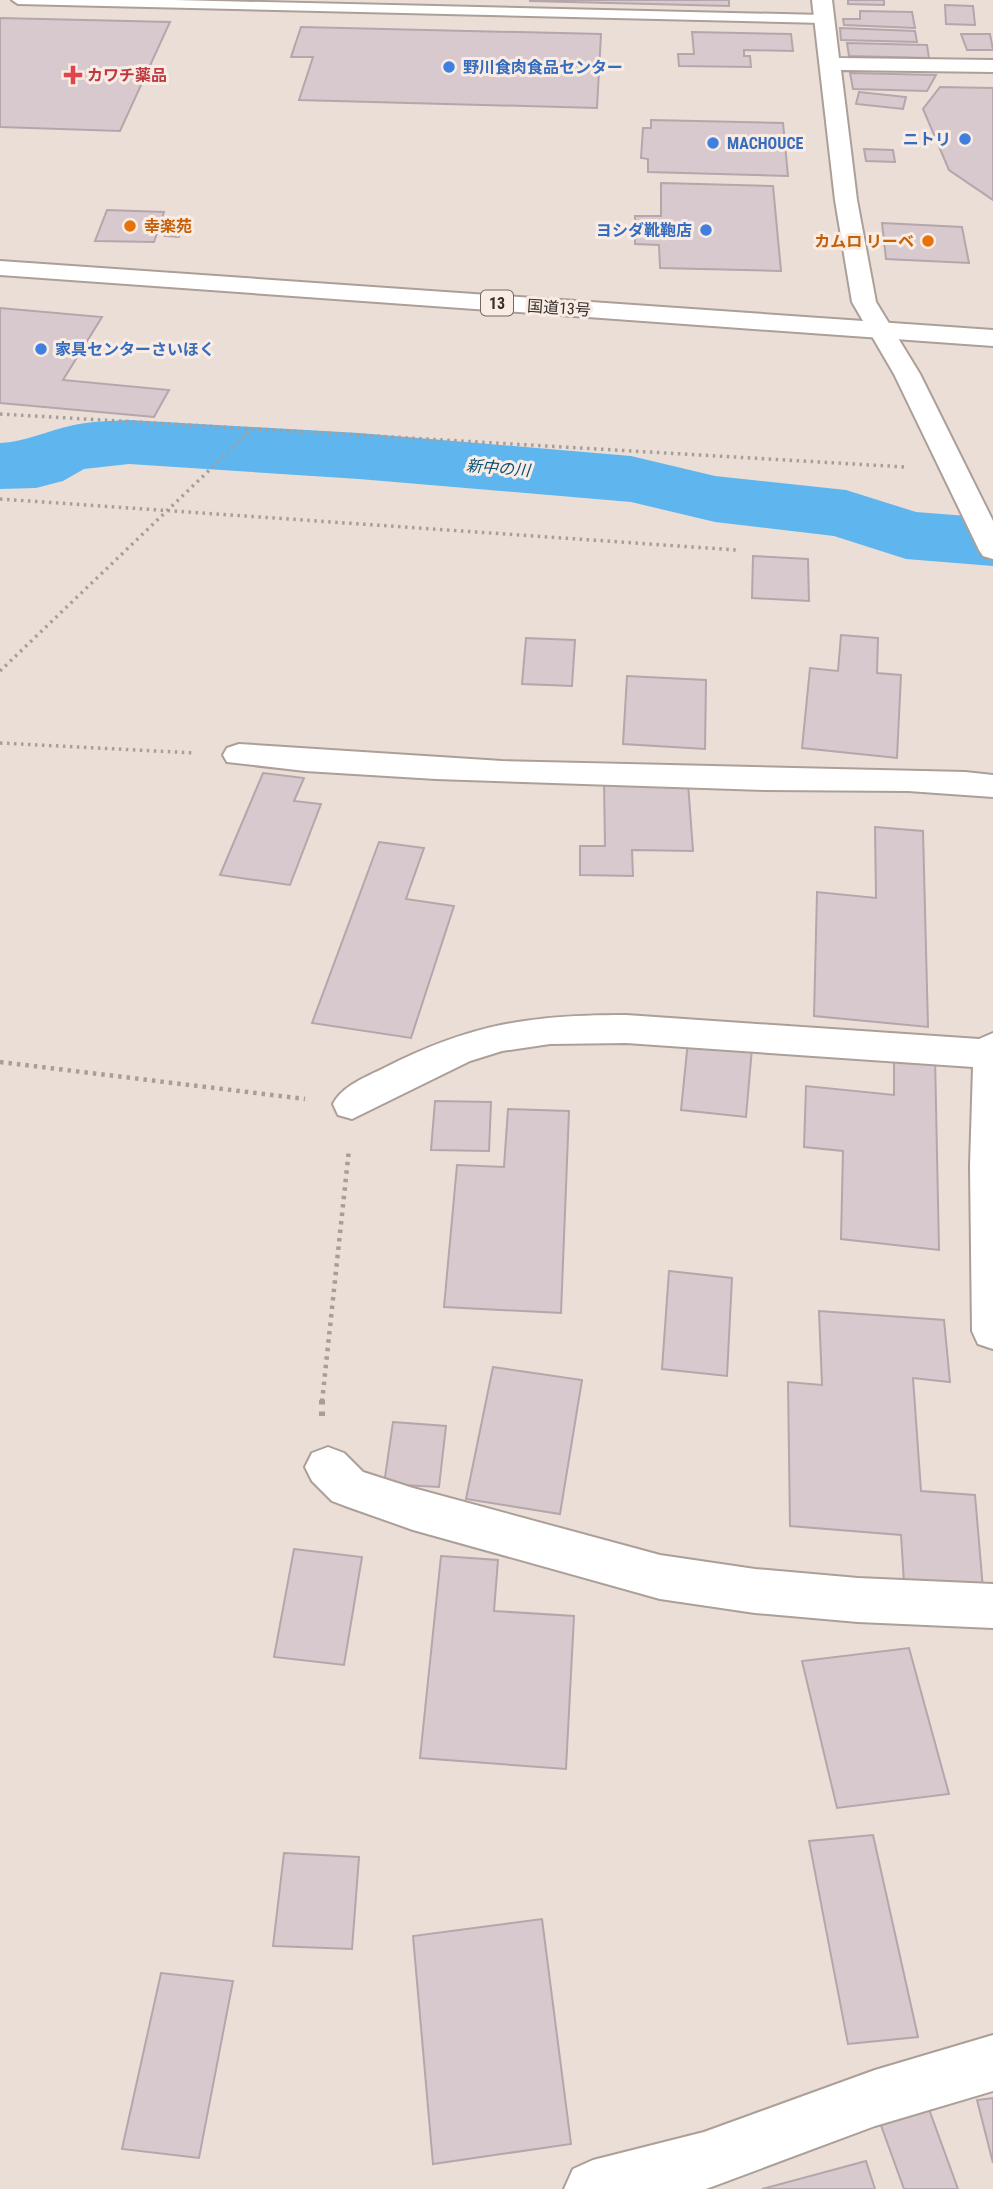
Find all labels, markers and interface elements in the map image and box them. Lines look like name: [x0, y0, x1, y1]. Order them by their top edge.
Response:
place label: 野川食肉食品センター: [463, 58, 623, 77]
marker: 野川食肉食品センター: [441, 59, 457, 75]
place label: カワチ薬品: [87, 66, 167, 85]
marker: カワチ薬品: [65, 67, 81, 83]
place label: ニトリ: [903, 130, 951, 149]
marker: ニトリ: [957, 131, 973, 147]
place label: MACHOUCE: [727, 134, 804, 153]
marker: MACHOUCE: [705, 135, 721, 151]
place label: 幸楽苑: [144, 217, 192, 236]
marker: 幸楽苑: [122, 218, 138, 234]
place label: ヨシダ靴鞄店: [596, 221, 692, 240]
marker: ヨシダ靴鞄店: [698, 222, 714, 238]
place label: カムロ リーベ: [814, 232, 914, 251]
marker: カムロ リーベ: [920, 233, 936, 249]
road number: 13: [481, 290, 513, 316]
street label: 国道13号: [527, 296, 591, 320]
place label: 家具センターさいほく: [55, 340, 215, 359]
marker: 家具センターさいほく: [33, 341, 49, 357]
water label: 新中の川: [465, 456, 533, 480]

